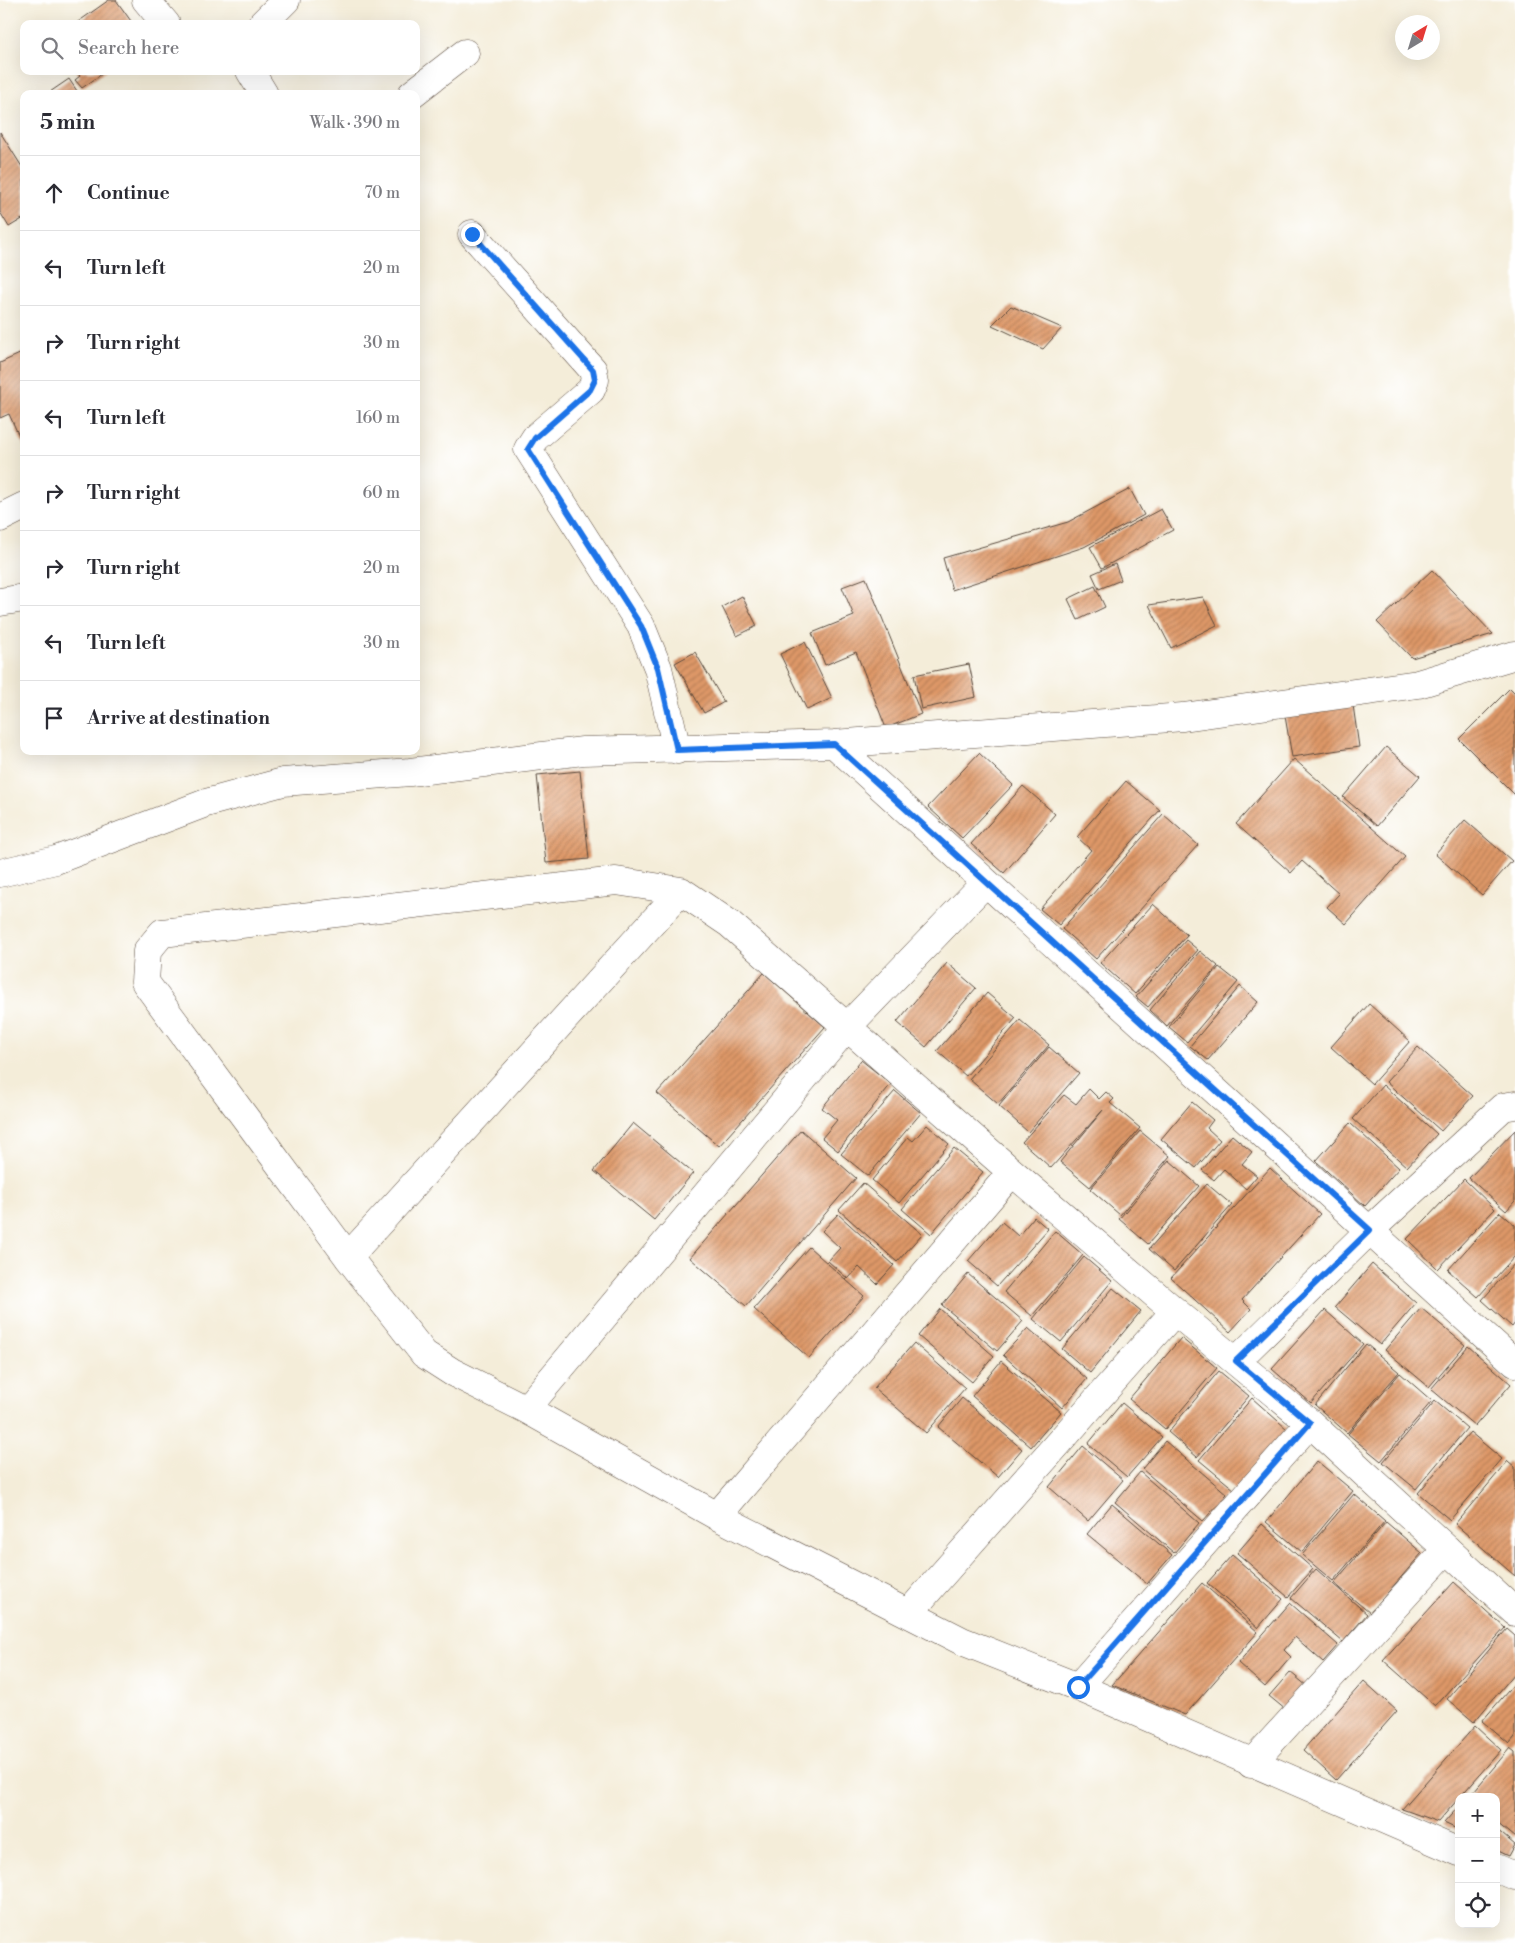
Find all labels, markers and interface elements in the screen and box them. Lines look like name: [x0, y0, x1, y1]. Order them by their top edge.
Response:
north arrow: [1395, 15, 1440, 60]
search box: [20, 20, 420, 75]
icon: search: [38, 34, 66, 62]
text: Search here: [78, 36, 179, 60]
text: 5 min: [40, 110, 95, 136]
text: Walk · 390 m: [310, 113, 400, 133]
icon: ahead: [40, 179, 68, 207]
text: Continue: [87, 181, 170, 205]
text: 70 m: [364, 183, 400, 203]
route end: [461, 223, 484, 246]
icon: left: [40, 254, 68, 282]
text: Turn left: [87, 256, 166, 280]
text: 20 m: [363, 258, 400, 278]
icon: right: [40, 329, 68, 357]
text: Turn right: [87, 331, 180, 355]
text: 30 m: [363, 333, 400, 353]
icon: left: [40, 404, 68, 432]
text: Turn left: [87, 406, 166, 430]
text: 160 m: [356, 408, 400, 428]
icon: right: [40, 479, 68, 507]
text: Turn right: [87, 481, 180, 505]
text: 60 m: [362, 483, 400, 503]
icon: right: [40, 554, 68, 582]
text: Turn right: [87, 556, 180, 580]
text: 20 m: [363, 558, 400, 578]
icon: left: [40, 629, 68, 657]
text: Turn left: [87, 631, 166, 655]
text: 30 m: [363, 633, 400, 653]
icon: arrive: [40, 704, 68, 732]
text: Arrive at destination: [87, 706, 270, 730]
route start: [1067, 1676, 1090, 1699]
map controls: [1455, 1793, 1500, 1928]
button: +: [1455, 1793, 1500, 1838]
button: −: [1455, 1838, 1500, 1883]
button: locate: [1455, 1883, 1500, 1928]

